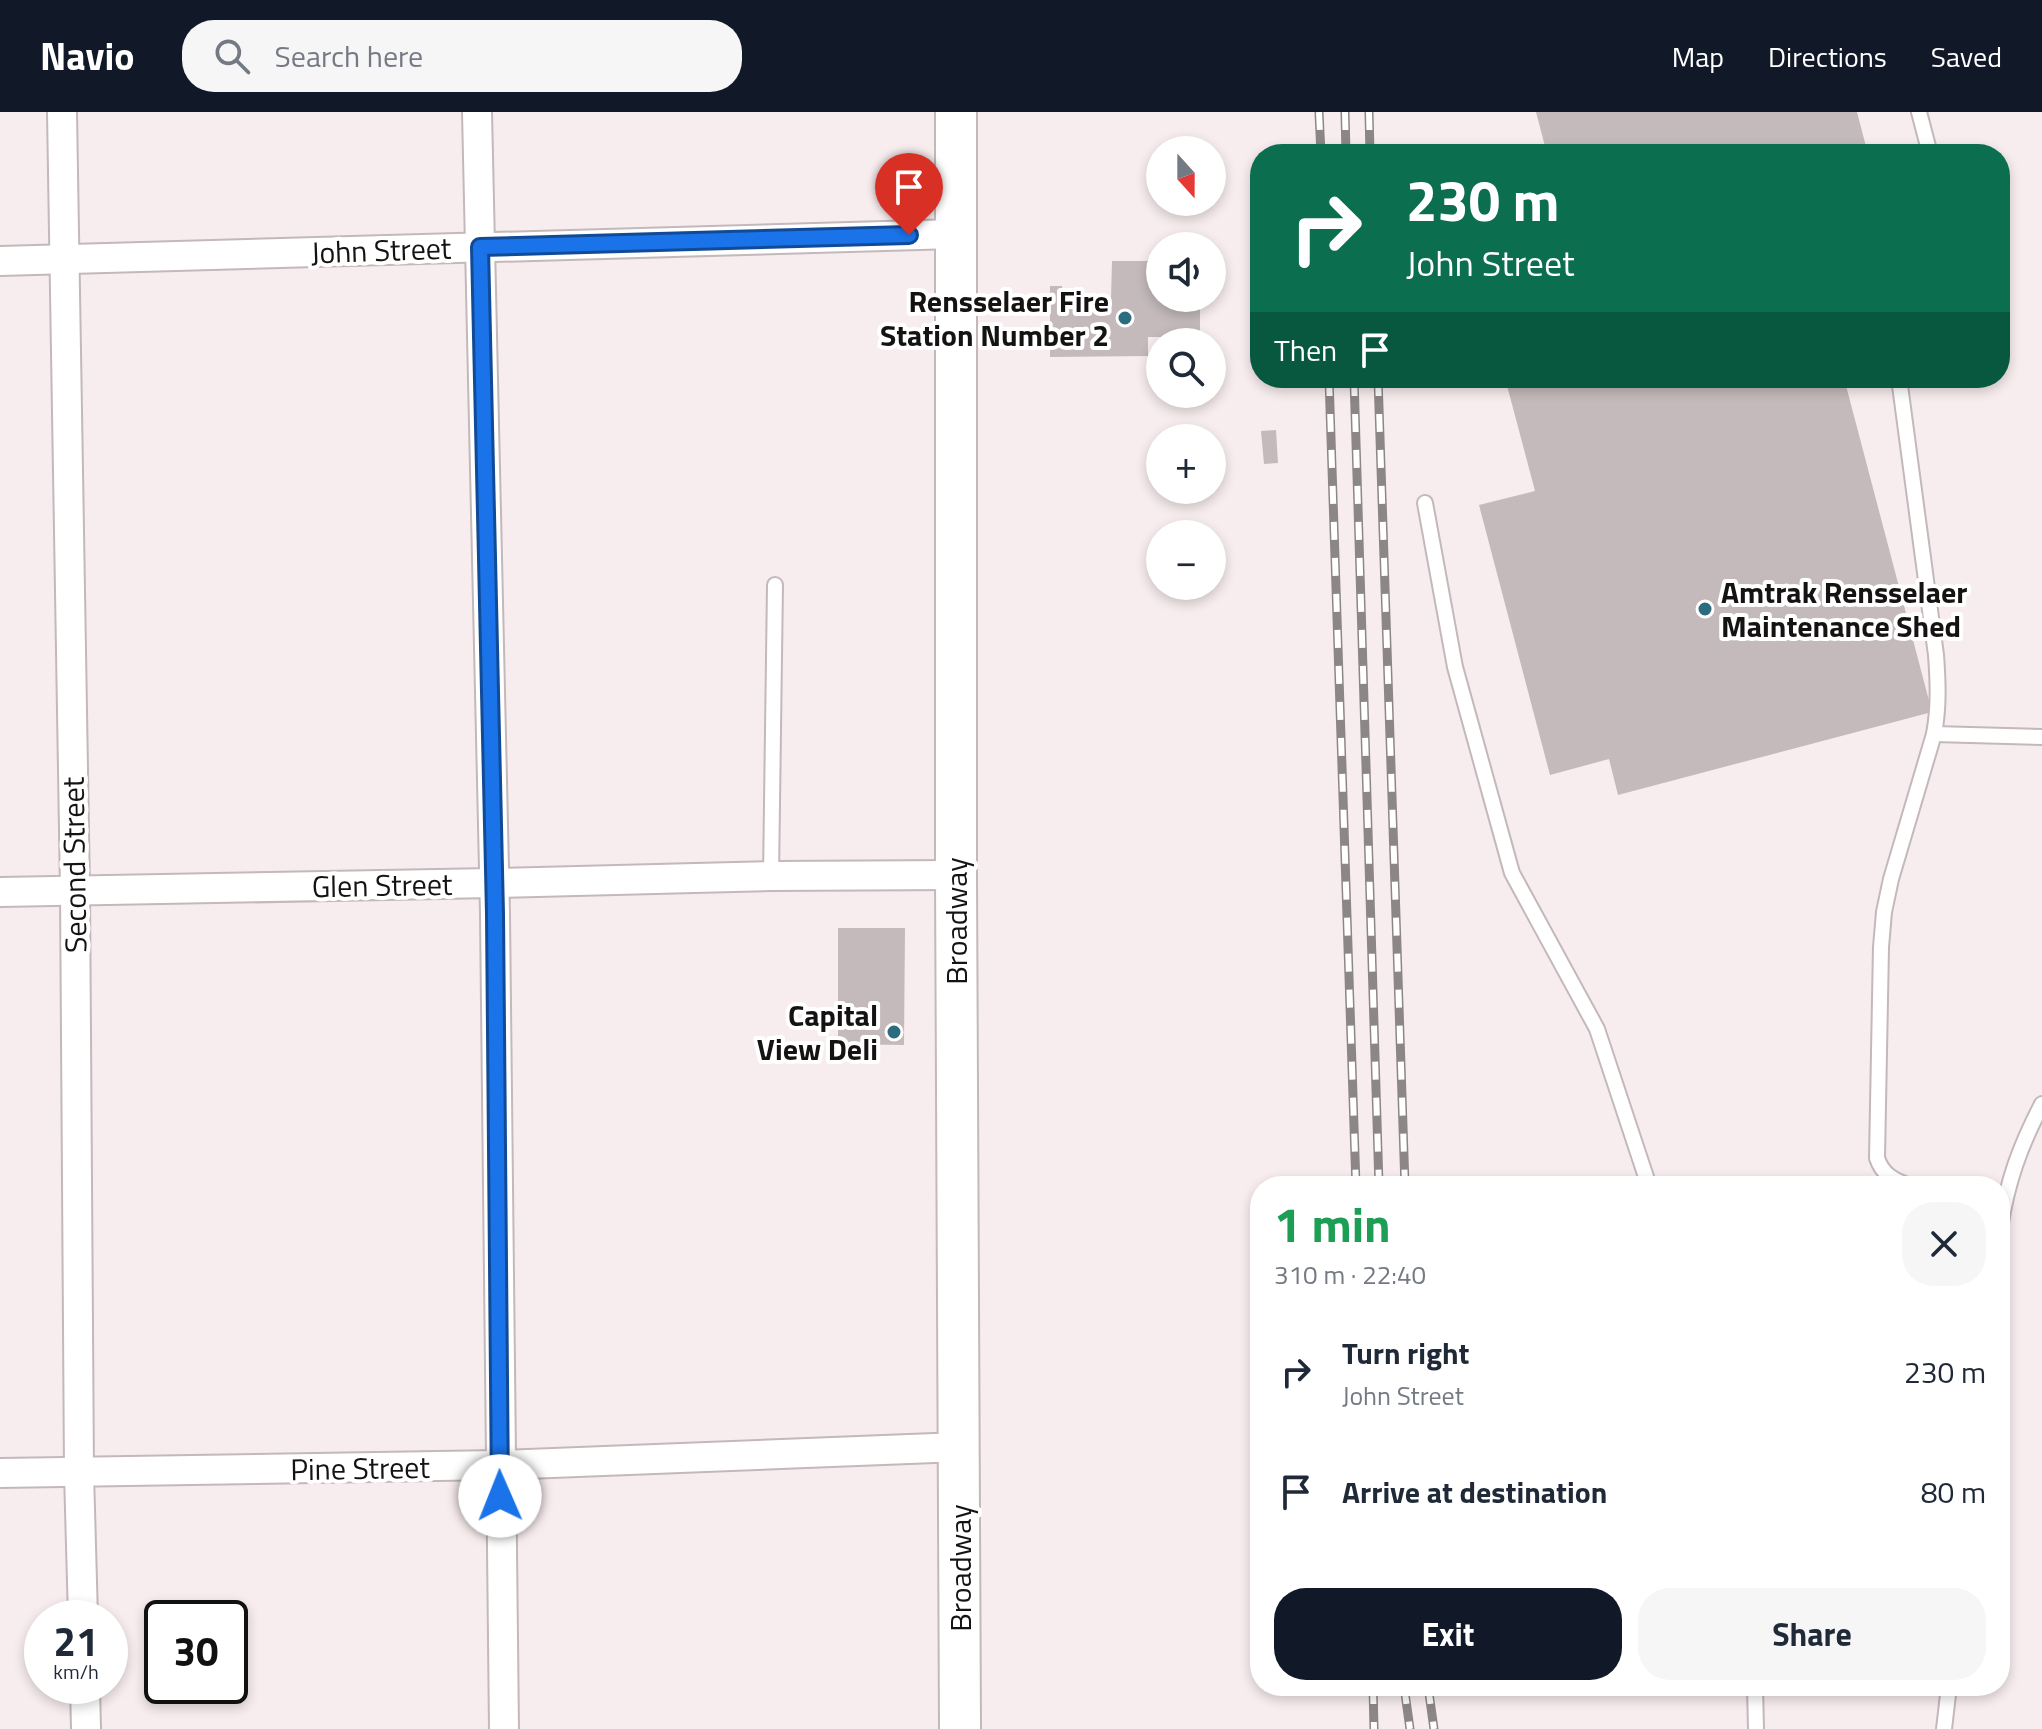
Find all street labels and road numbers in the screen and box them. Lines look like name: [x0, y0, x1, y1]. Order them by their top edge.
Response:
street label: John Street: [310, 225, 452, 275]
street label: Second Street: [49, 776, 99, 953]
street label: Broadway: [933, 857, 979, 985]
street label: Glen Street: [311, 861, 453, 909]
street label: Pine Street: [290, 1444, 431, 1492]
street label: Broadway: [937, 1504, 983, 1632]

